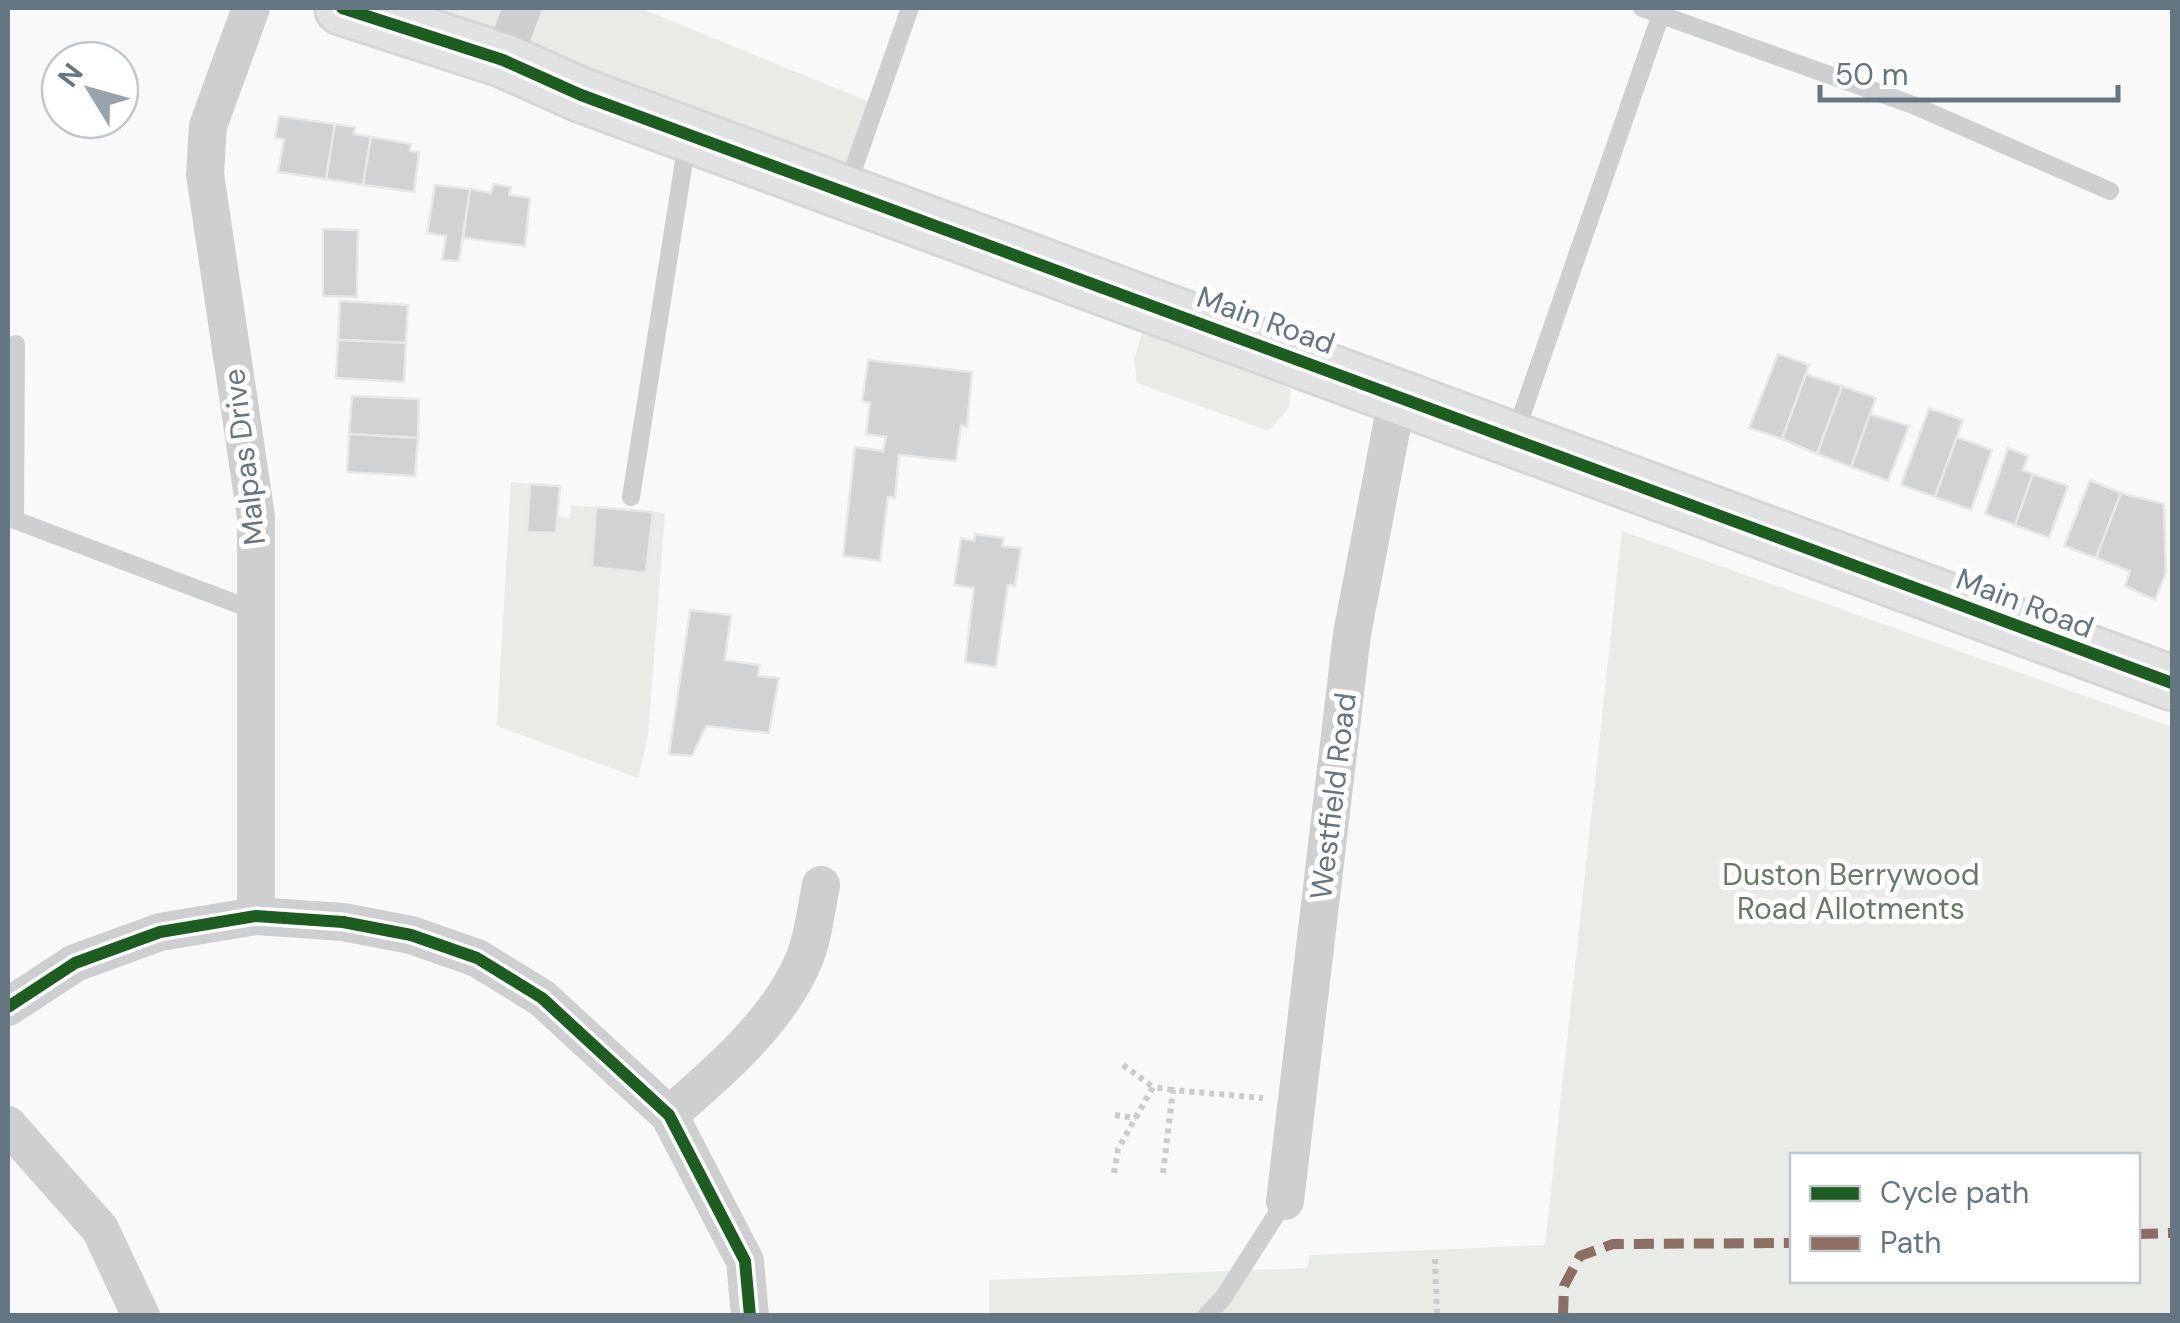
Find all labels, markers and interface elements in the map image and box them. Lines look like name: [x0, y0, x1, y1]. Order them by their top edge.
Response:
north arrow: [40, 40, 140, 140]
scale bar: [1820, 40, 2118, 102]
text: 50 m: [1835, 55, 1909, 94]
text: N: [50, 56, 91, 95]
street label: Main Road: [1192, 277, 1340, 363]
street label: Malpas Drive: [214, 367, 274, 547]
street label: Main Road: [1951, 559, 2099, 647]
street label: Westfield Road: [1301, 690, 1365, 902]
park label: Duston Berrywood Road Allotments: [1722, 855, 1980, 928]
legend: [1790, 1153, 2140, 1283]
text: Cycle path: [1880, 1173, 2029, 1212]
text: Path: [1880, 1223, 1942, 1262]

